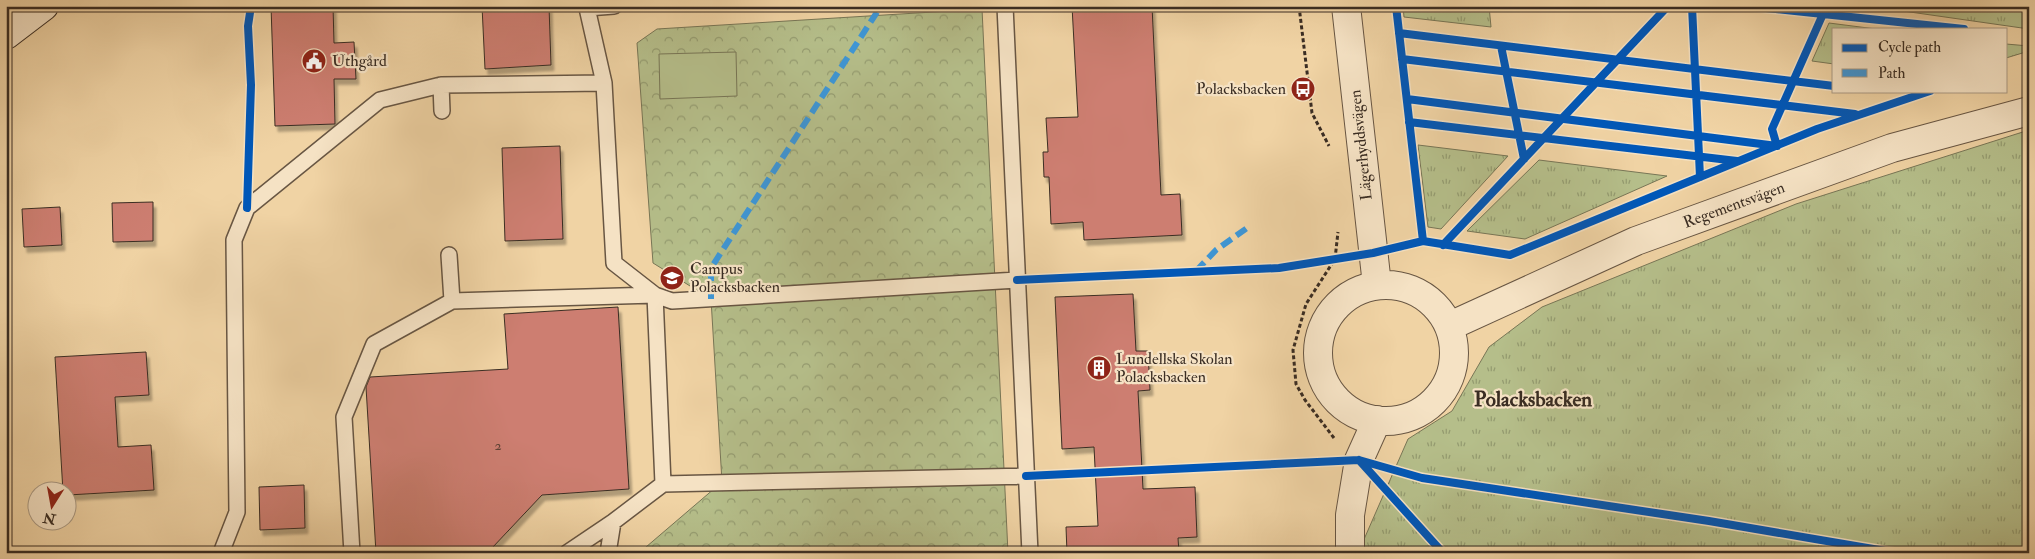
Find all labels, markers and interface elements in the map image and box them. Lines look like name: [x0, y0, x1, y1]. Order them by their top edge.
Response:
legend: [1832, 28, 2008, 92]
text: Cycle path: [1878, 38, 1941, 58]
public building icon: Uthgård: [301, 48, 327, 74]
place label: Uthgård: [332, 51, 387, 71]
text: Path: [1878, 64, 1905, 83]
bus stop icon: Polacksbacken: [1290, 76, 1316, 102]
place label: Polacksbacken: [1196, 79, 1286, 99]
street label: Lägerhyddsvägen: [1345, 89, 1377, 201]
street label: Regementsvägen: [1680, 177, 1788, 233]
place label: Campus Polacksbacken: [690, 259, 780, 297]
school or university icon: Campus Polacksbacken: [659, 265, 685, 291]
place label: Lundellska Skolan Polacksbacken: [1116, 349, 1233, 387]
building icon: Lundellska Skolan Polacksbacken: [1086, 355, 1112, 381]
district label: Polacksbacken: [1474, 386, 1592, 413]
house number: 2: [494, 437, 502, 454]
north arrow: [28, 482, 78, 532]
text: N: [41, 509, 58, 528]

